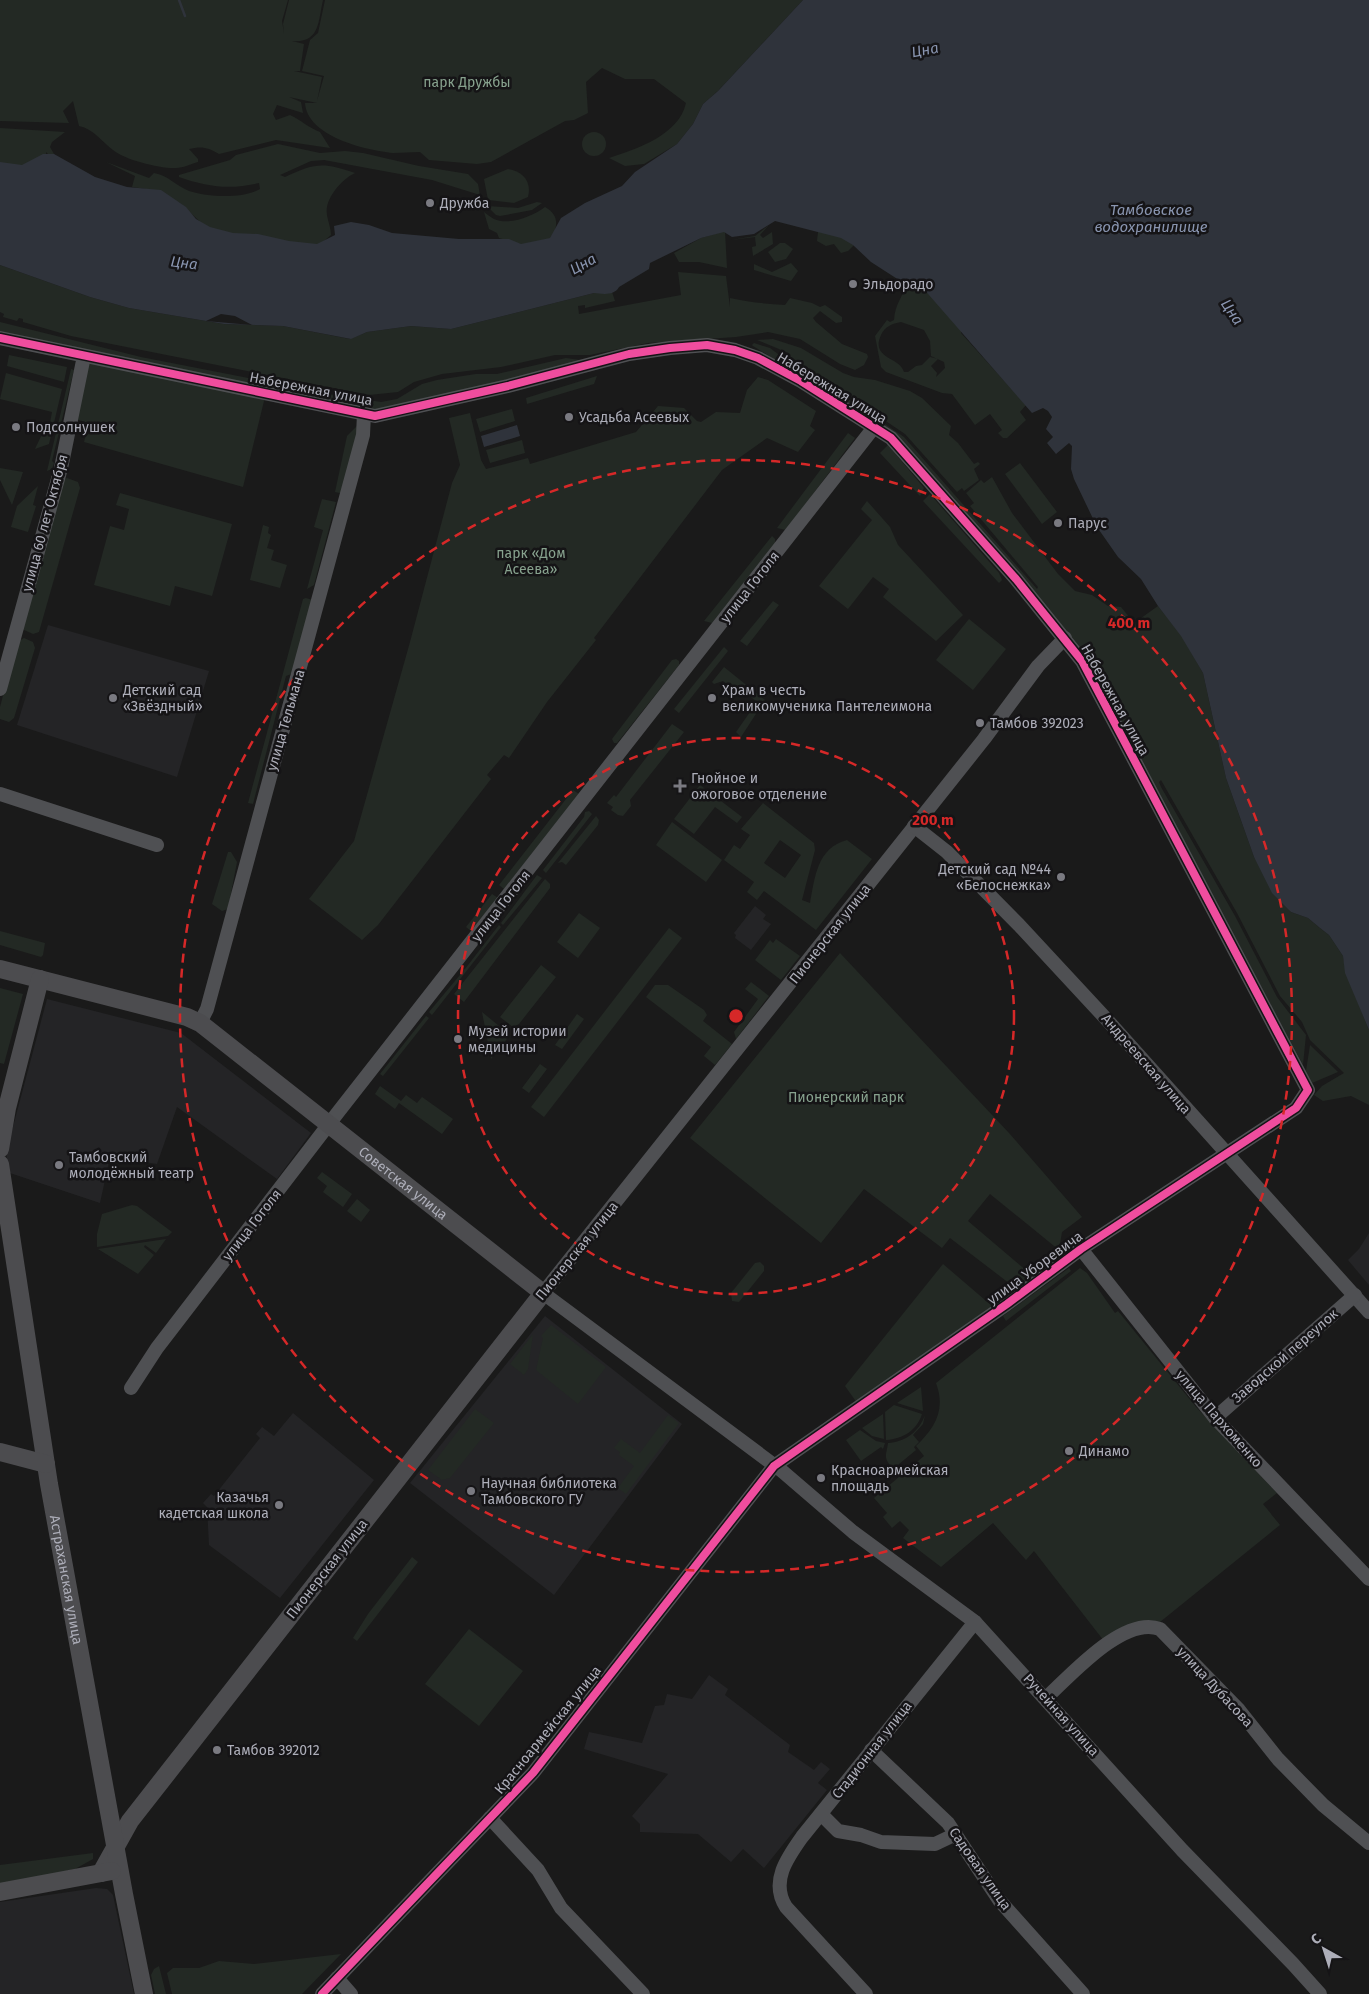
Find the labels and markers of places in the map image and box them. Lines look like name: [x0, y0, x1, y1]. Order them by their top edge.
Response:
place label: Дружба: [439, 195, 489, 212]
marker: Дружба: [424, 197, 436, 209]
place label: Эльдорадо: [863, 276, 933, 293]
marker: Эльдорадо: [847, 278, 859, 290]
place label: Усадьба Асеевых: [579, 409, 689, 426]
marker: Усадьба Асеевых: [563, 411, 575, 423]
place label: Подсолнушек: [26, 419, 116, 436]
marker: Подсолнушек: [10, 421, 22, 433]
place label: Парус: [1068, 515, 1107, 532]
marker: Парус: [1052, 517, 1064, 529]
place label: Детский сад «Звёздный»: [122, 682, 203, 715]
place label: Храм в честь великомученика Пантелеимона: [722, 682, 932, 715]
marker: Детский сад «Звёздный»: [107, 692, 119, 704]
marker: Храм в честь великомученика Пантелеимона: [706, 692, 718, 704]
place label: Тамбов 392023: [990, 715, 1084, 732]
marker: Тамбов 392023: [974, 717, 986, 729]
place label: Гнойное и ожоговое отделение: [691, 770, 827, 803]
marker: Гнойное и ожоговое отделение: [673, 779, 687, 793]
place label: Детский сад №44 «Белоснежка»: [937, 861, 1052, 894]
marker: Детский сад №44 «Белоснежка»: [1055, 871, 1067, 883]
centre of rings: [727, 1007, 745, 1025]
place label: Музей истории медицины: [468, 1023, 567, 1056]
marker: Музей истории медицины: [452, 1033, 464, 1045]
place label: Тамбовский молодёжный театр: [69, 1149, 194, 1182]
marker: Тамбовский молодёжный театр: [53, 1159, 65, 1171]
place label: Динамо: [1078, 1443, 1129, 1460]
marker: Динамо: [1063, 1445, 1075, 1457]
place label: Красноармейская площадь: [831, 1462, 949, 1495]
marker: Красноармейская площадь: [815, 1472, 827, 1484]
place label: Научная библиотека Тамбовского ГУ: [481, 1475, 617, 1508]
marker: Научная библиотека Тамбовского ГУ: [465, 1485, 477, 1497]
place label: Казачья кадетская школа: [159, 1489, 269, 1522]
marker: Казачья кадетская школа: [273, 1499, 285, 1511]
place label: Тамбов 392012: [227, 1742, 320, 1759]
marker: Тамбов 392012: [211, 1744, 223, 1756]

